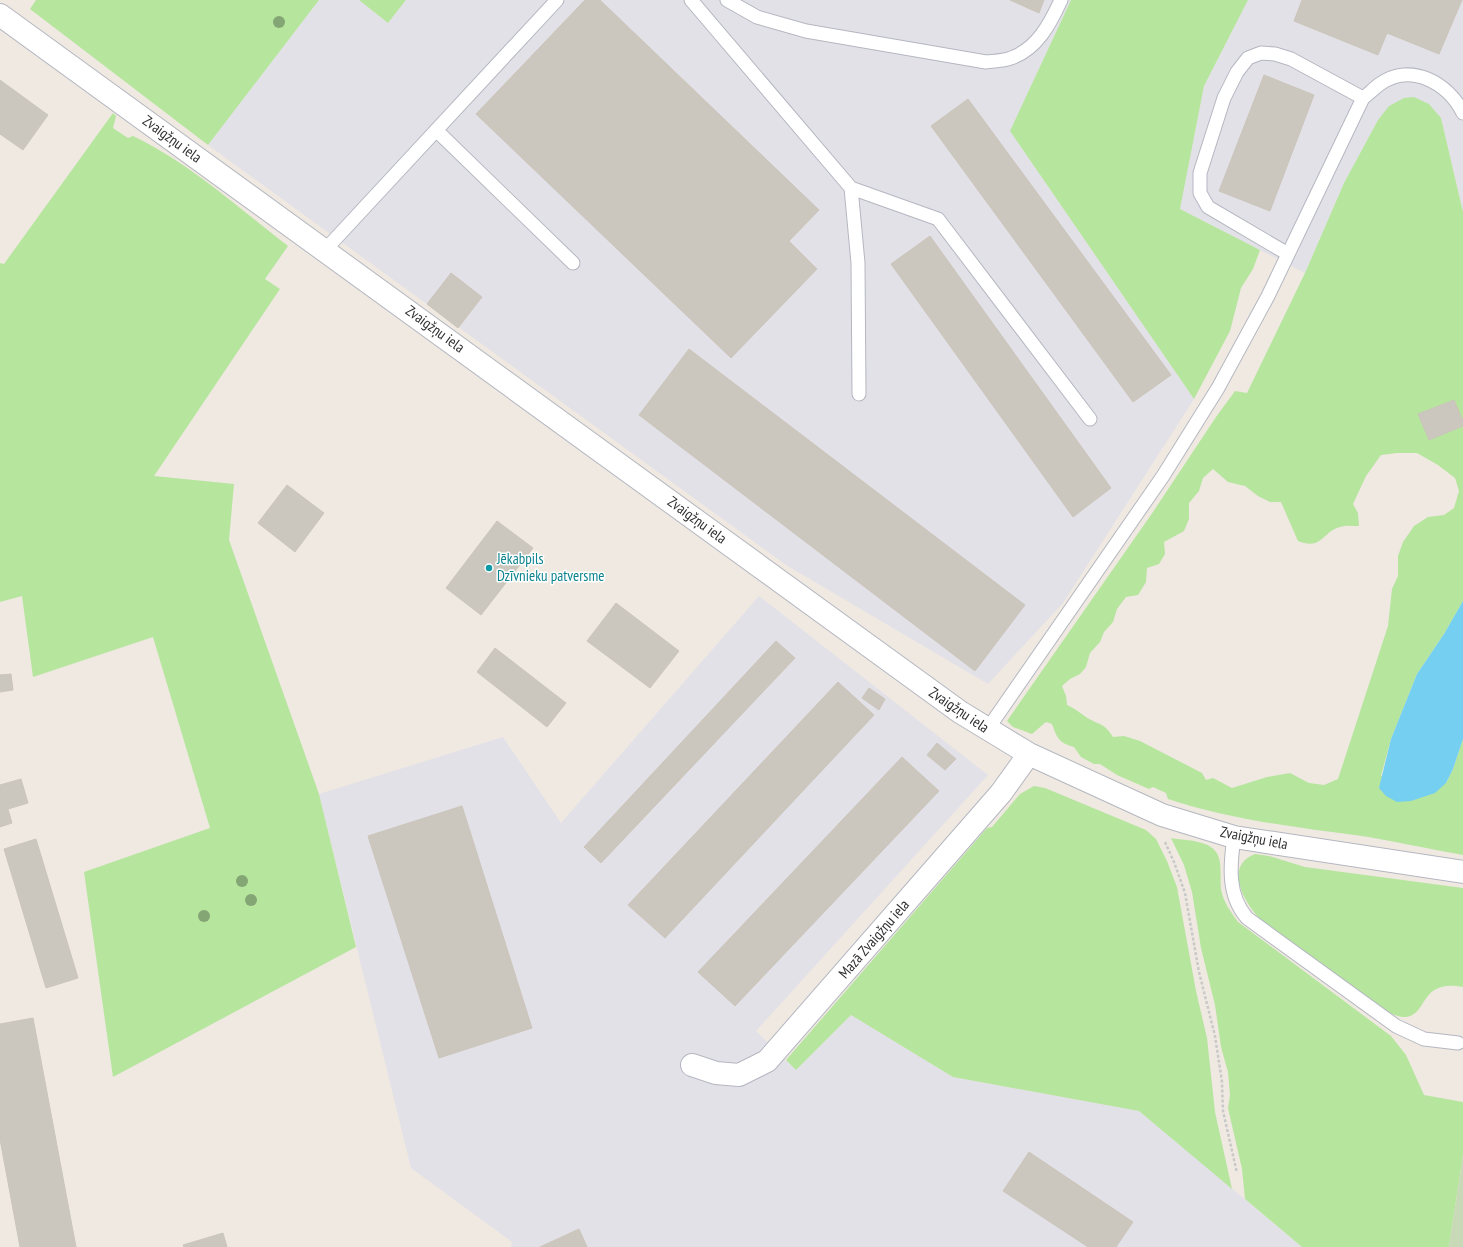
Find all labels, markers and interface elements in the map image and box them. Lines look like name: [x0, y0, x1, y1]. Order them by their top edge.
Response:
street label: Zvaigžņu iela: [139, 111, 206, 166]
street label: Zvaigžņu iela: [402, 301, 469, 356]
street label: Zvaigžņu iela: [664, 492, 731, 547]
place label: Jēkabpils Dzīvnieku patversme: [496, 549, 604, 585]
marker: Jēkabpils Dzīvnieku patversme: [484, 563, 494, 573]
street label: Zvaigžņu iela: [926, 683, 993, 737]
street label: Zvaigžņu iela: [1219, 822, 1290, 853]
street label: Mazā Zvaigžņu iela: [834, 895, 913, 982]

